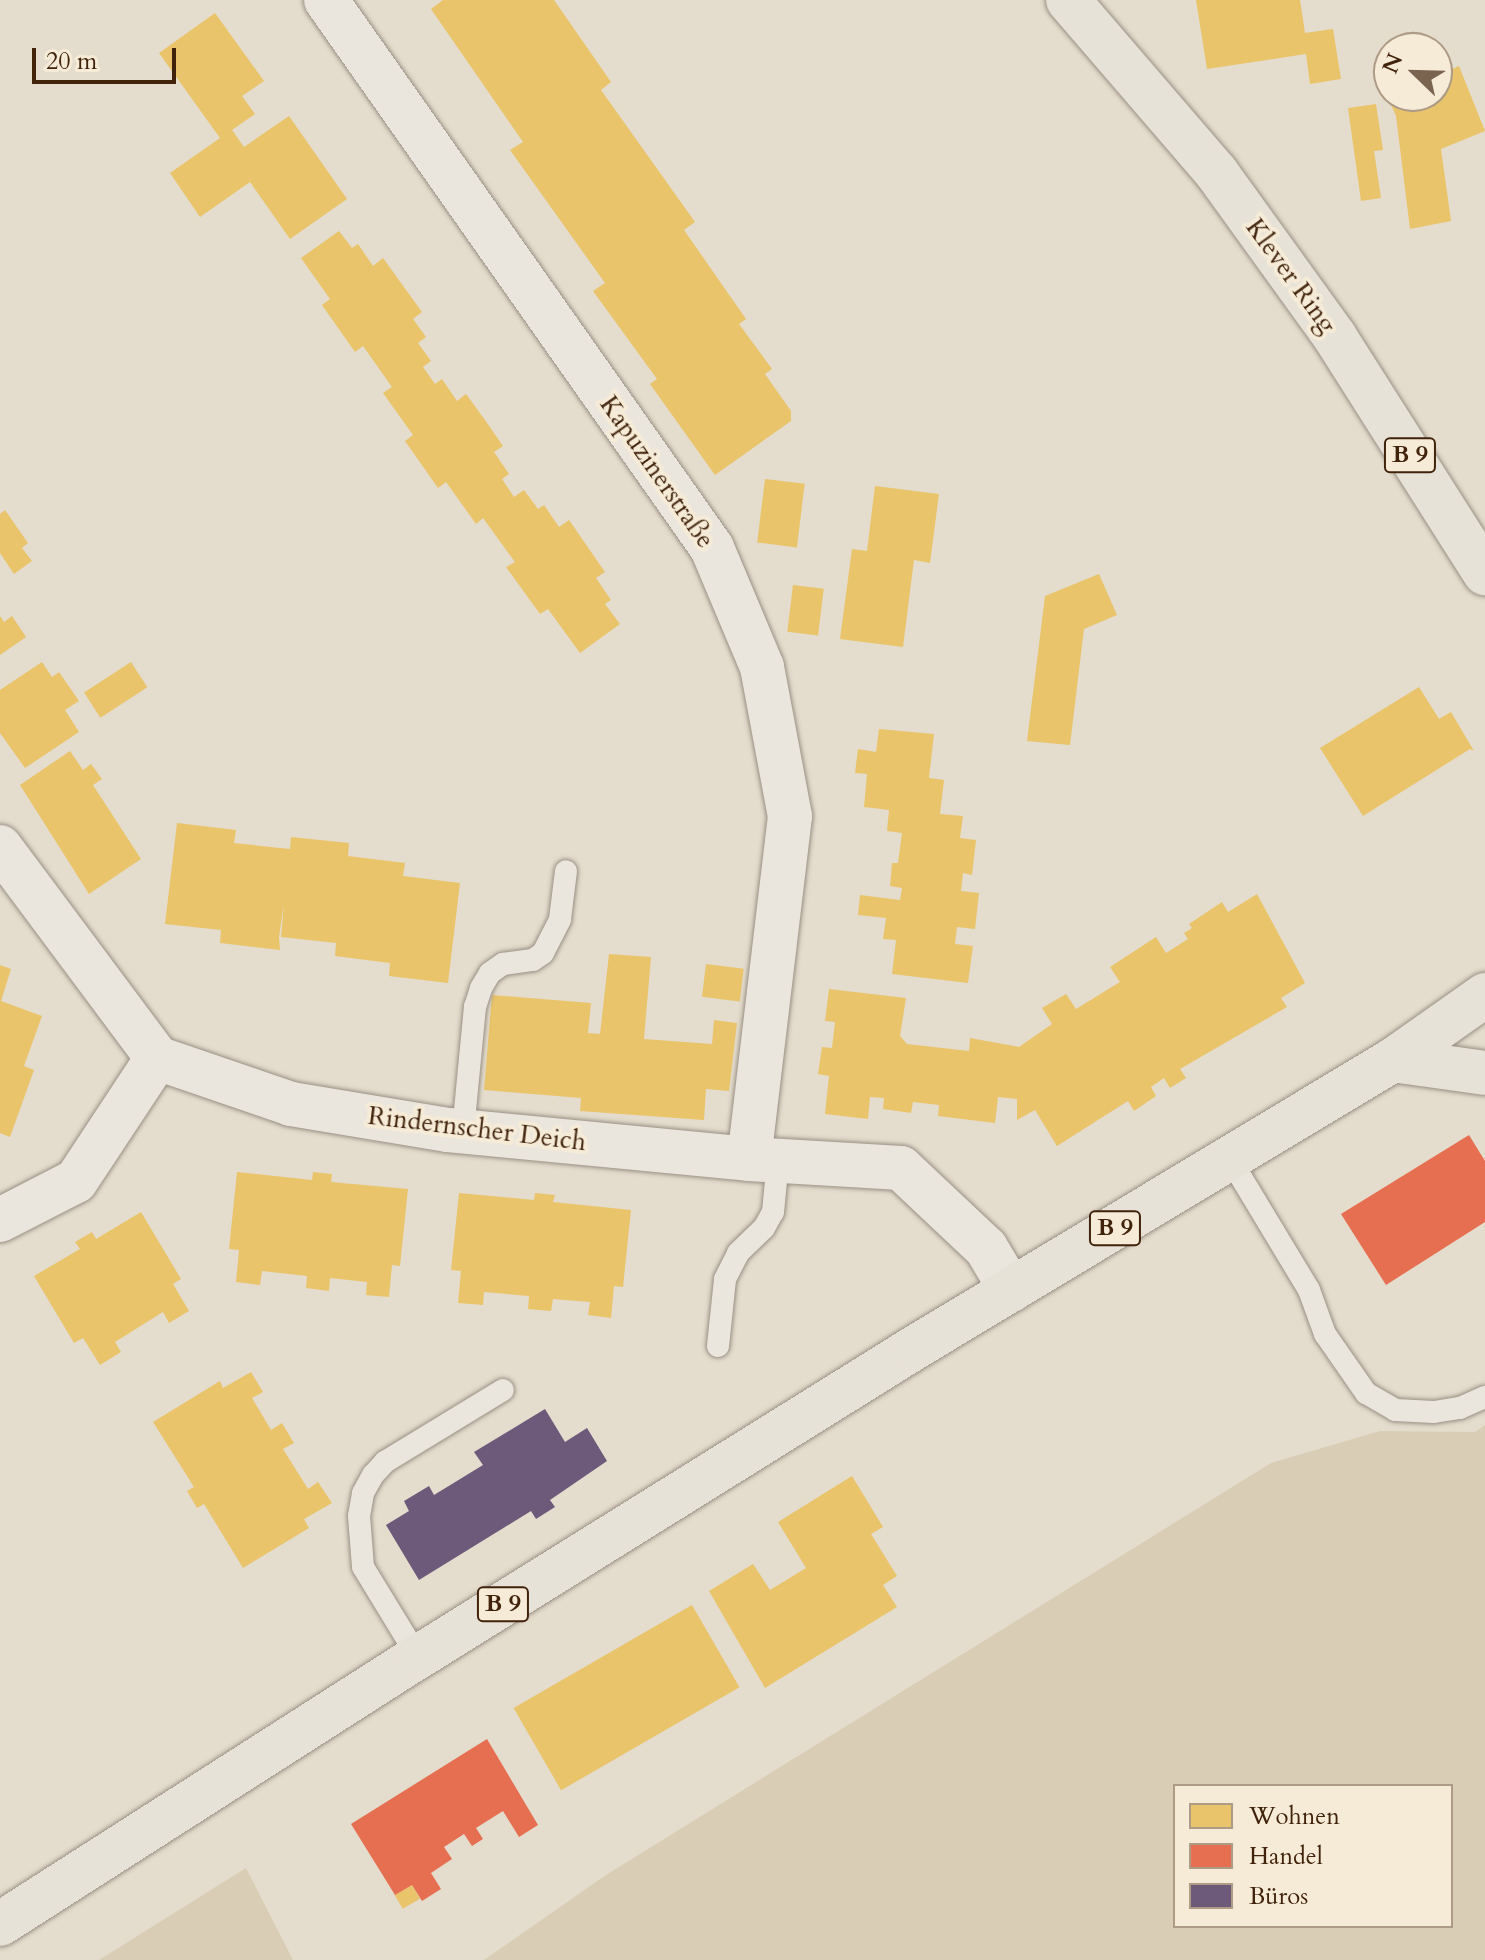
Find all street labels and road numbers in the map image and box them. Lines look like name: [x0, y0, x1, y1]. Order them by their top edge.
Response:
street label: Klever Ring: [1239, 213, 1343, 339]
street label: Kapuzinerstraße: [593, 390, 721, 554]
road number: B 9: [1382, 435, 1438, 475]
street label: Rindernscher Deich: [366, 1100, 588, 1158]
road number: B 9: [1087, 1208, 1143, 1248]
road number: B 9: [475, 1584, 531, 1624]

